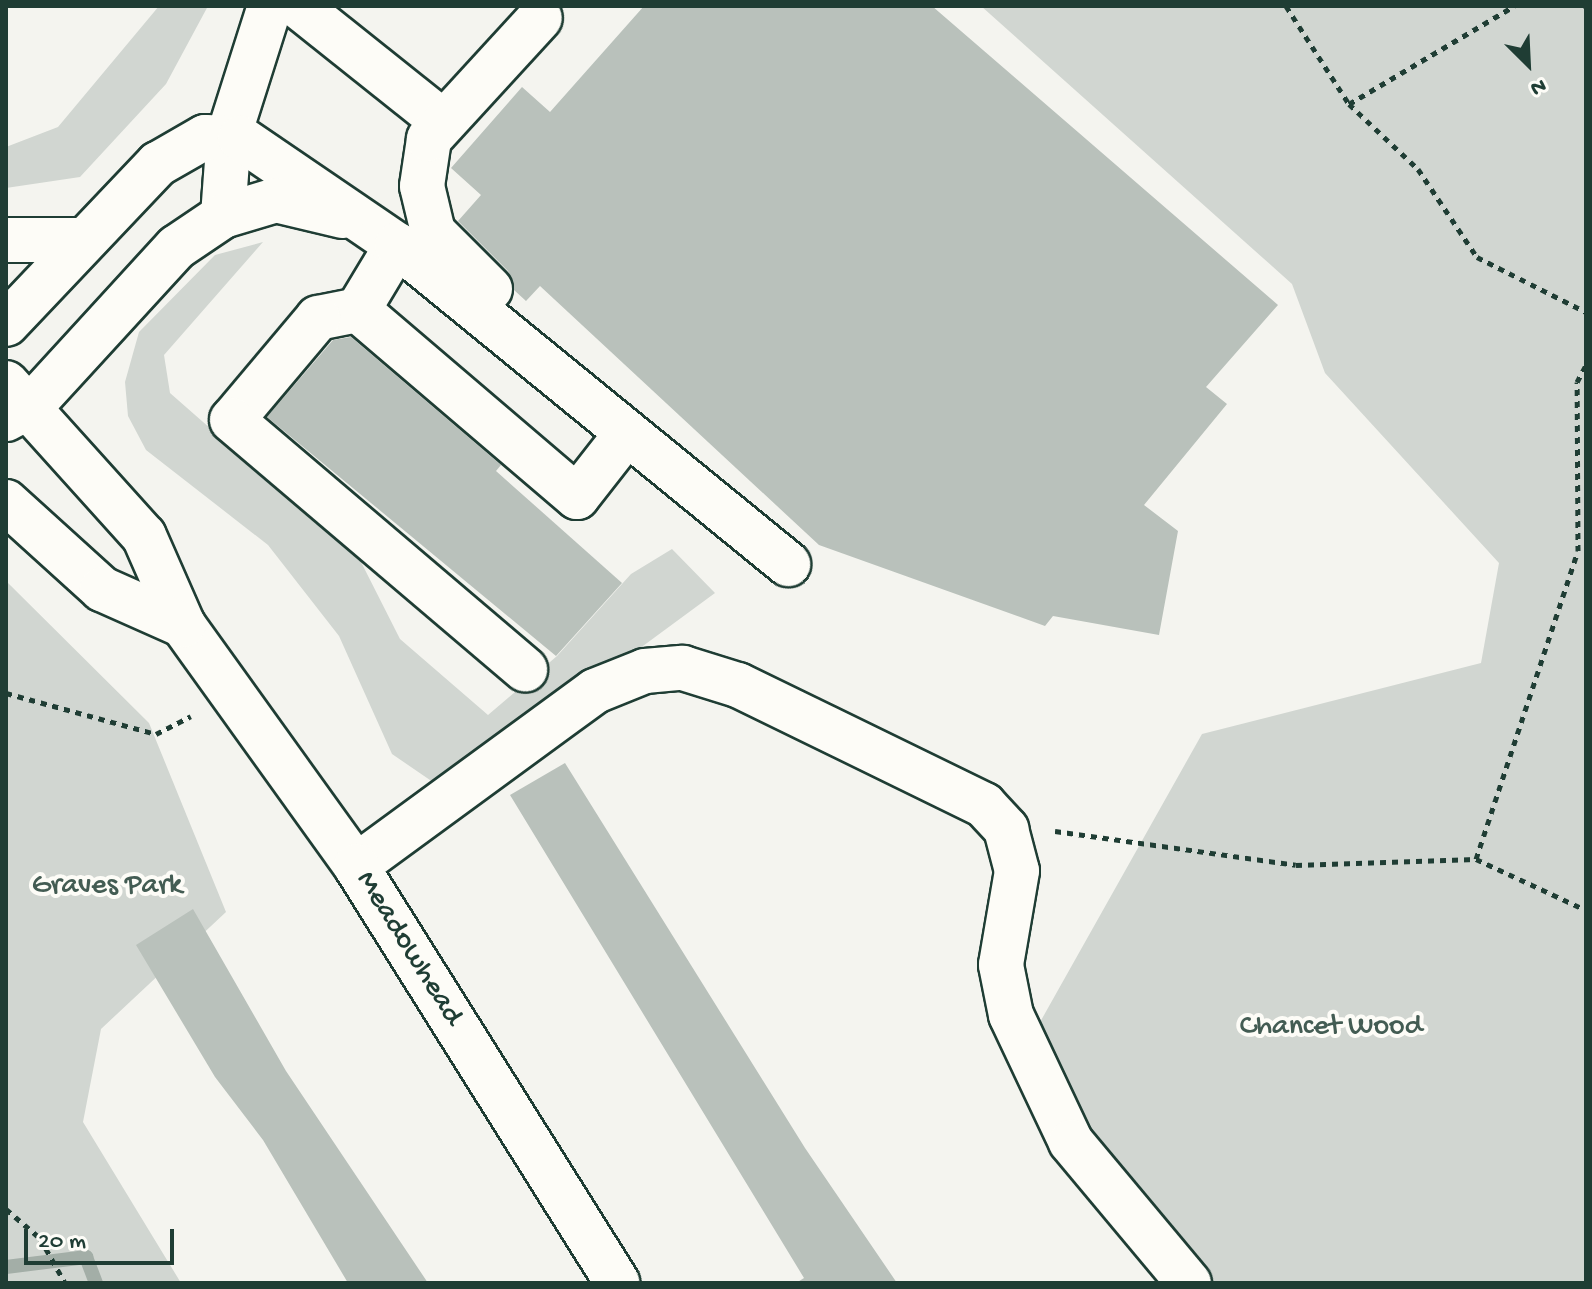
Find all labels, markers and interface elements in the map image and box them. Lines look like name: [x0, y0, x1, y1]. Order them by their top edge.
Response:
north arrow: [1488, 24, 1568, 104]
text: N: [1526, 71, 1550, 101]
street label: Meadowhead: [346, 865, 470, 1033]
park label: Graves Park: [32, 869, 182, 905]
park label: Chancet Wood: [1240, 1010, 1422, 1046]
scale bar: [28, 1213, 178, 1263]
text: 20 m: [38, 1228, 86, 1257]

